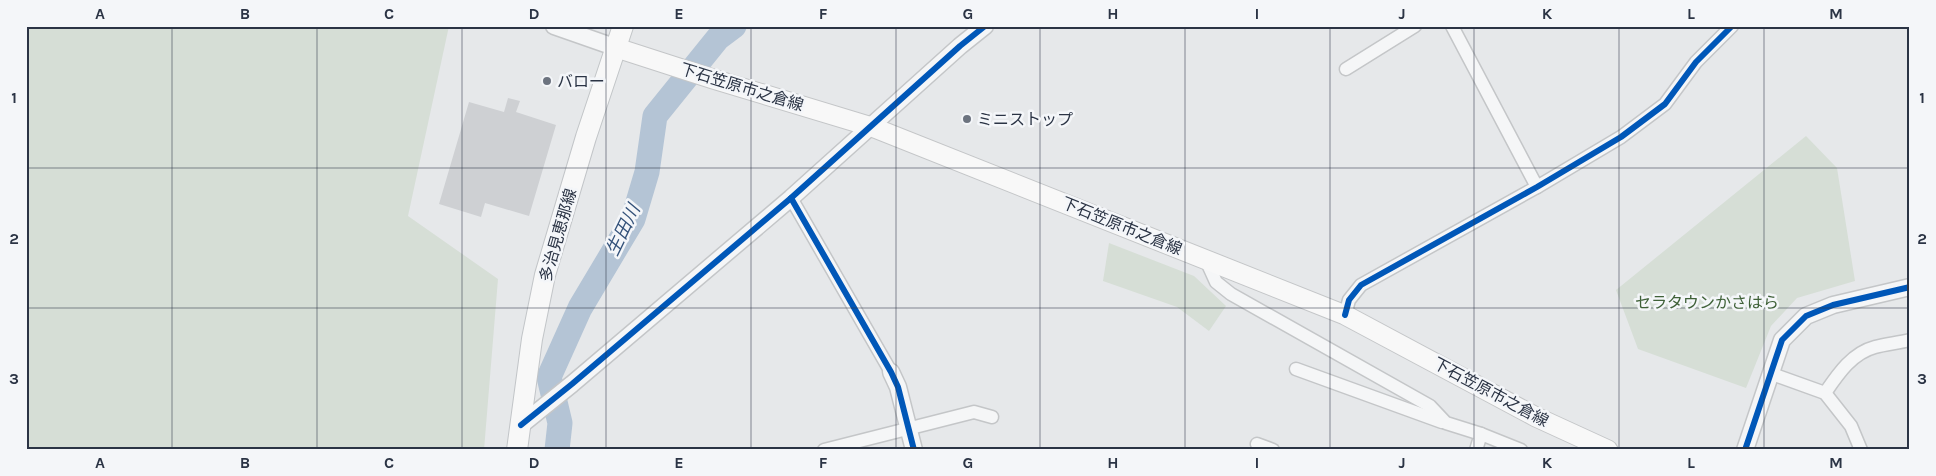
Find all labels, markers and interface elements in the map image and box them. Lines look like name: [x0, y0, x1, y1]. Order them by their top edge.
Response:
text: A: [95, 4, 105, 23]
text: B: [240, 4, 250, 23]
text: C: [384, 4, 394, 23]
text: D: [529, 4, 540, 23]
text: E: [674, 4, 684, 23]
text: F: [819, 4, 828, 23]
text: G: [963, 4, 973, 23]
text: H: [1107, 4, 1119, 23]
text: I: [1255, 4, 1259, 23]
text: J: [1398, 4, 1406, 23]
text: K: [1542, 4, 1553, 23]
text: L: [1687, 4, 1695, 23]
text: M: [1829, 4, 1843, 23]
street label: 下石笠原市之倉線: [678, 59, 806, 115]
place label: バロー: [557, 72, 605, 91]
marker: バロー: [541, 75, 553, 87]
text: 1: [11, 88, 17, 107]
text: 1: [1919, 88, 1925, 107]
place label: ミニストップ: [977, 110, 1073, 129]
marker: ミニストップ: [961, 113, 973, 125]
street label: 多治見恵那線: [536, 186, 580, 284]
street label: 下石笠原市之倉線: [1059, 193, 1185, 259]
water label: 生田川: [601, 199, 646, 259]
text: 2: [9, 229, 19, 248]
text: 2: [1917, 229, 1927, 248]
park label: セラタウンかさはら: [1635, 293, 1779, 312]
street label: 下石笠原市之倉線: [1430, 354, 1552, 430]
text: 3: [9, 369, 19, 388]
text: 3: [1917, 369, 1927, 388]
text: A: [95, 453, 105, 472]
text: B: [240, 453, 250, 472]
text: C: [384, 453, 394, 472]
text: D: [529, 453, 540, 472]
text: E: [674, 453, 684, 472]
text: F: [819, 453, 828, 472]
text: G: [963, 453, 973, 472]
text: H: [1107, 453, 1119, 472]
text: I: [1255, 453, 1259, 472]
text: J: [1398, 453, 1406, 472]
text: K: [1542, 453, 1553, 472]
text: L: [1687, 453, 1695, 472]
text: M: [1829, 453, 1843, 472]

